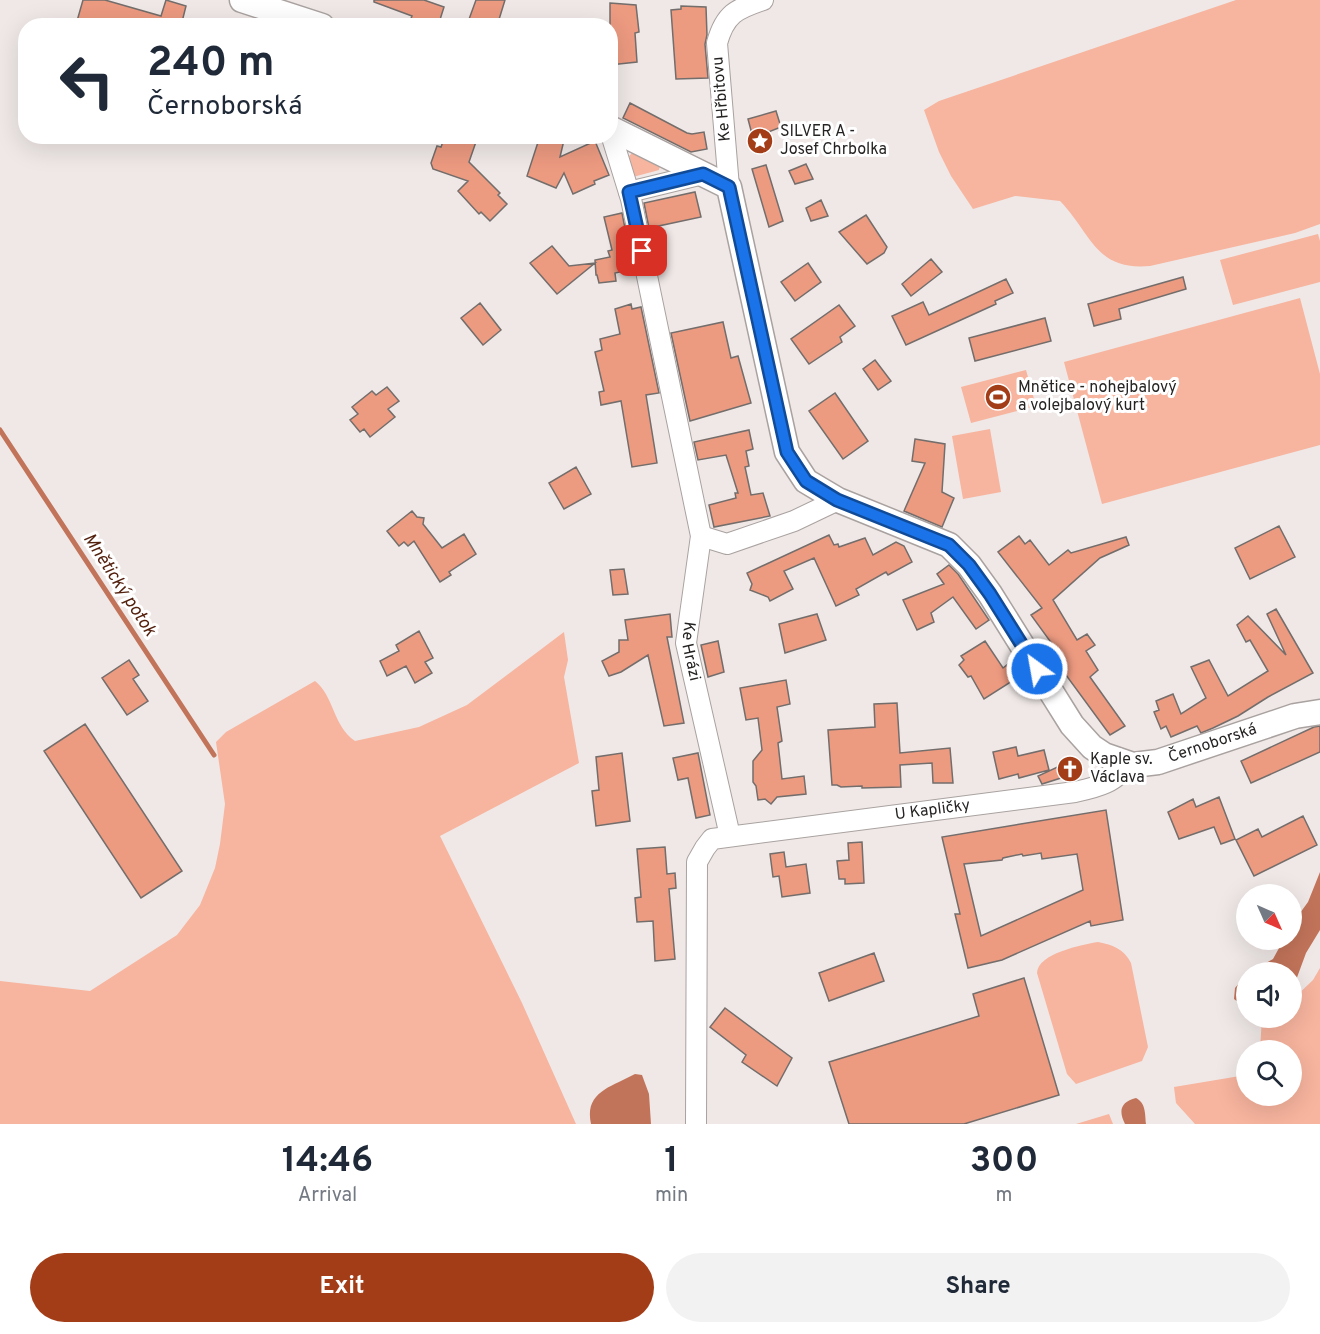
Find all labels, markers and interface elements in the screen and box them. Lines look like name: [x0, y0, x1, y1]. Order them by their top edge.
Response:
text: 240 m: [147, 38, 275, 91]
icon: left: [48, 42, 126, 120]
street label: Ke Hřbitovu: [708, 56, 736, 142]
text: Černoborská: [147, 90, 302, 124]
place label: SILVER A - Josef Chrbolka: [780, 122, 887, 160]
place icon: SILVER A - Josef Chrbolka: [745, 126, 775, 156]
pin: [616, 225, 667, 276]
icon: arrive: [625, 234, 658, 267]
place label: Mnětice - nohejbalový a volejbalový kurt: [1018, 378, 1177, 416]
sports icon: Mnětice - nohejbalový a volejbalový kurt: [983, 382, 1013, 412]
water label: Mnětický potok: [77, 529, 161, 642]
street label: Ke Hrázi: [676, 620, 704, 683]
position arrow: [1005, 637, 1069, 701]
street label: Černoborská: [1165, 720, 1259, 768]
place label: Kaple sv. Václava: [1090, 750, 1153, 788]
church icon: Kaple sv. Václava: [1055, 754, 1085, 784]
street label: U Kapličky: [894, 796, 972, 825]
north arrow: [1236, 884, 1302, 950]
map controls: [1236, 884, 1302, 1106]
button: sound: [1236, 962, 1302, 1028]
button: search: [1236, 1040, 1302, 1106]
text: 14:46: [282, 1139, 373, 1185]
text: 1: [664, 1139, 679, 1185]
text: 300: [970, 1139, 1038, 1185]
text: Arrival: [298, 1183, 357, 1209]
text: min: [655, 1183, 688, 1209]
text: m: [996, 1183, 1013, 1209]
button: Exit: [30, 1253, 654, 1322]
button: Share: [666, 1253, 1290, 1322]

